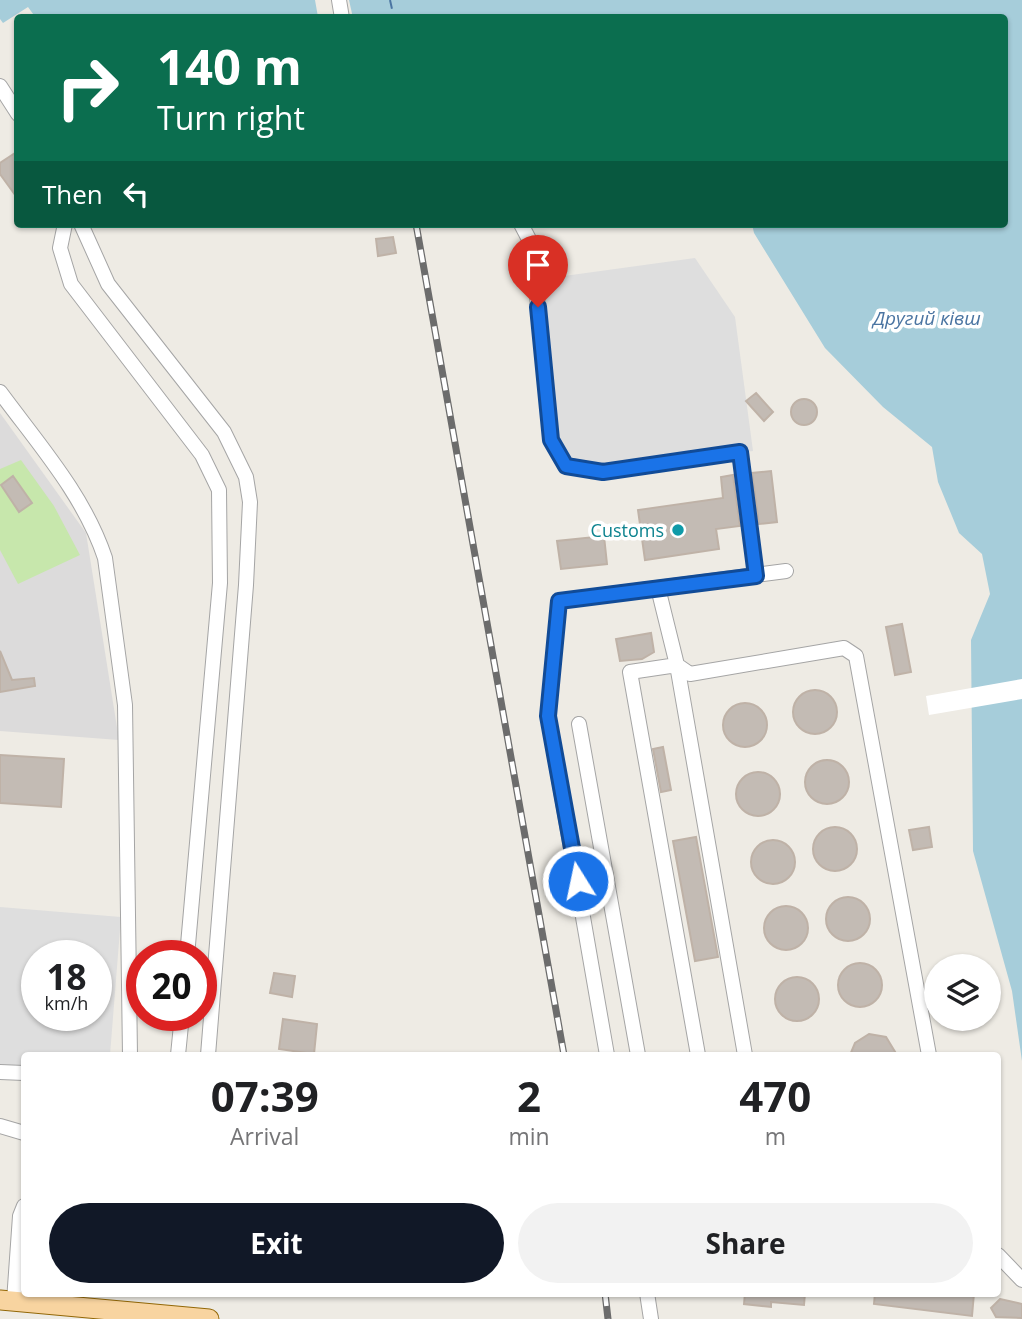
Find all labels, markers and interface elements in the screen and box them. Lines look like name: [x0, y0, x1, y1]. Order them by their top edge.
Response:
text: 140 m: [157, 33, 302, 99]
icon: right: [42, 42, 133, 133]
text: Turn right: [157, 96, 305, 139]
icon: left: [117, 175, 155, 213]
text: Then: [42, 176, 103, 212]
pin: [508, 235, 568, 307]
icon: arrive: [519, 246, 557, 284]
water label: Другий ківш: [871, 305, 981, 331]
place label: Customs: [591, 518, 664, 542]
marker: Customs: [670, 522, 686, 538]
position arrow: [541, 844, 615, 918]
speed limit sign: 20: [126, 940, 217, 1031]
text: 18: [46, 953, 87, 1000]
map controls: [924, 954, 1001, 1031]
button: layers: [924, 954, 1001, 1031]
text: km/h: [45, 991, 88, 1015]
text: 07:39: [211, 1067, 319, 1124]
text: 2: [517, 1067, 541, 1124]
text: 470: [739, 1067, 811, 1124]
text: Arrival: [230, 1120, 299, 1152]
text: min: [508, 1120, 550, 1152]
text: m: [765, 1120, 786, 1152]
button: Exit: [49, 1203, 504, 1283]
button: Share: [518, 1203, 973, 1283]

